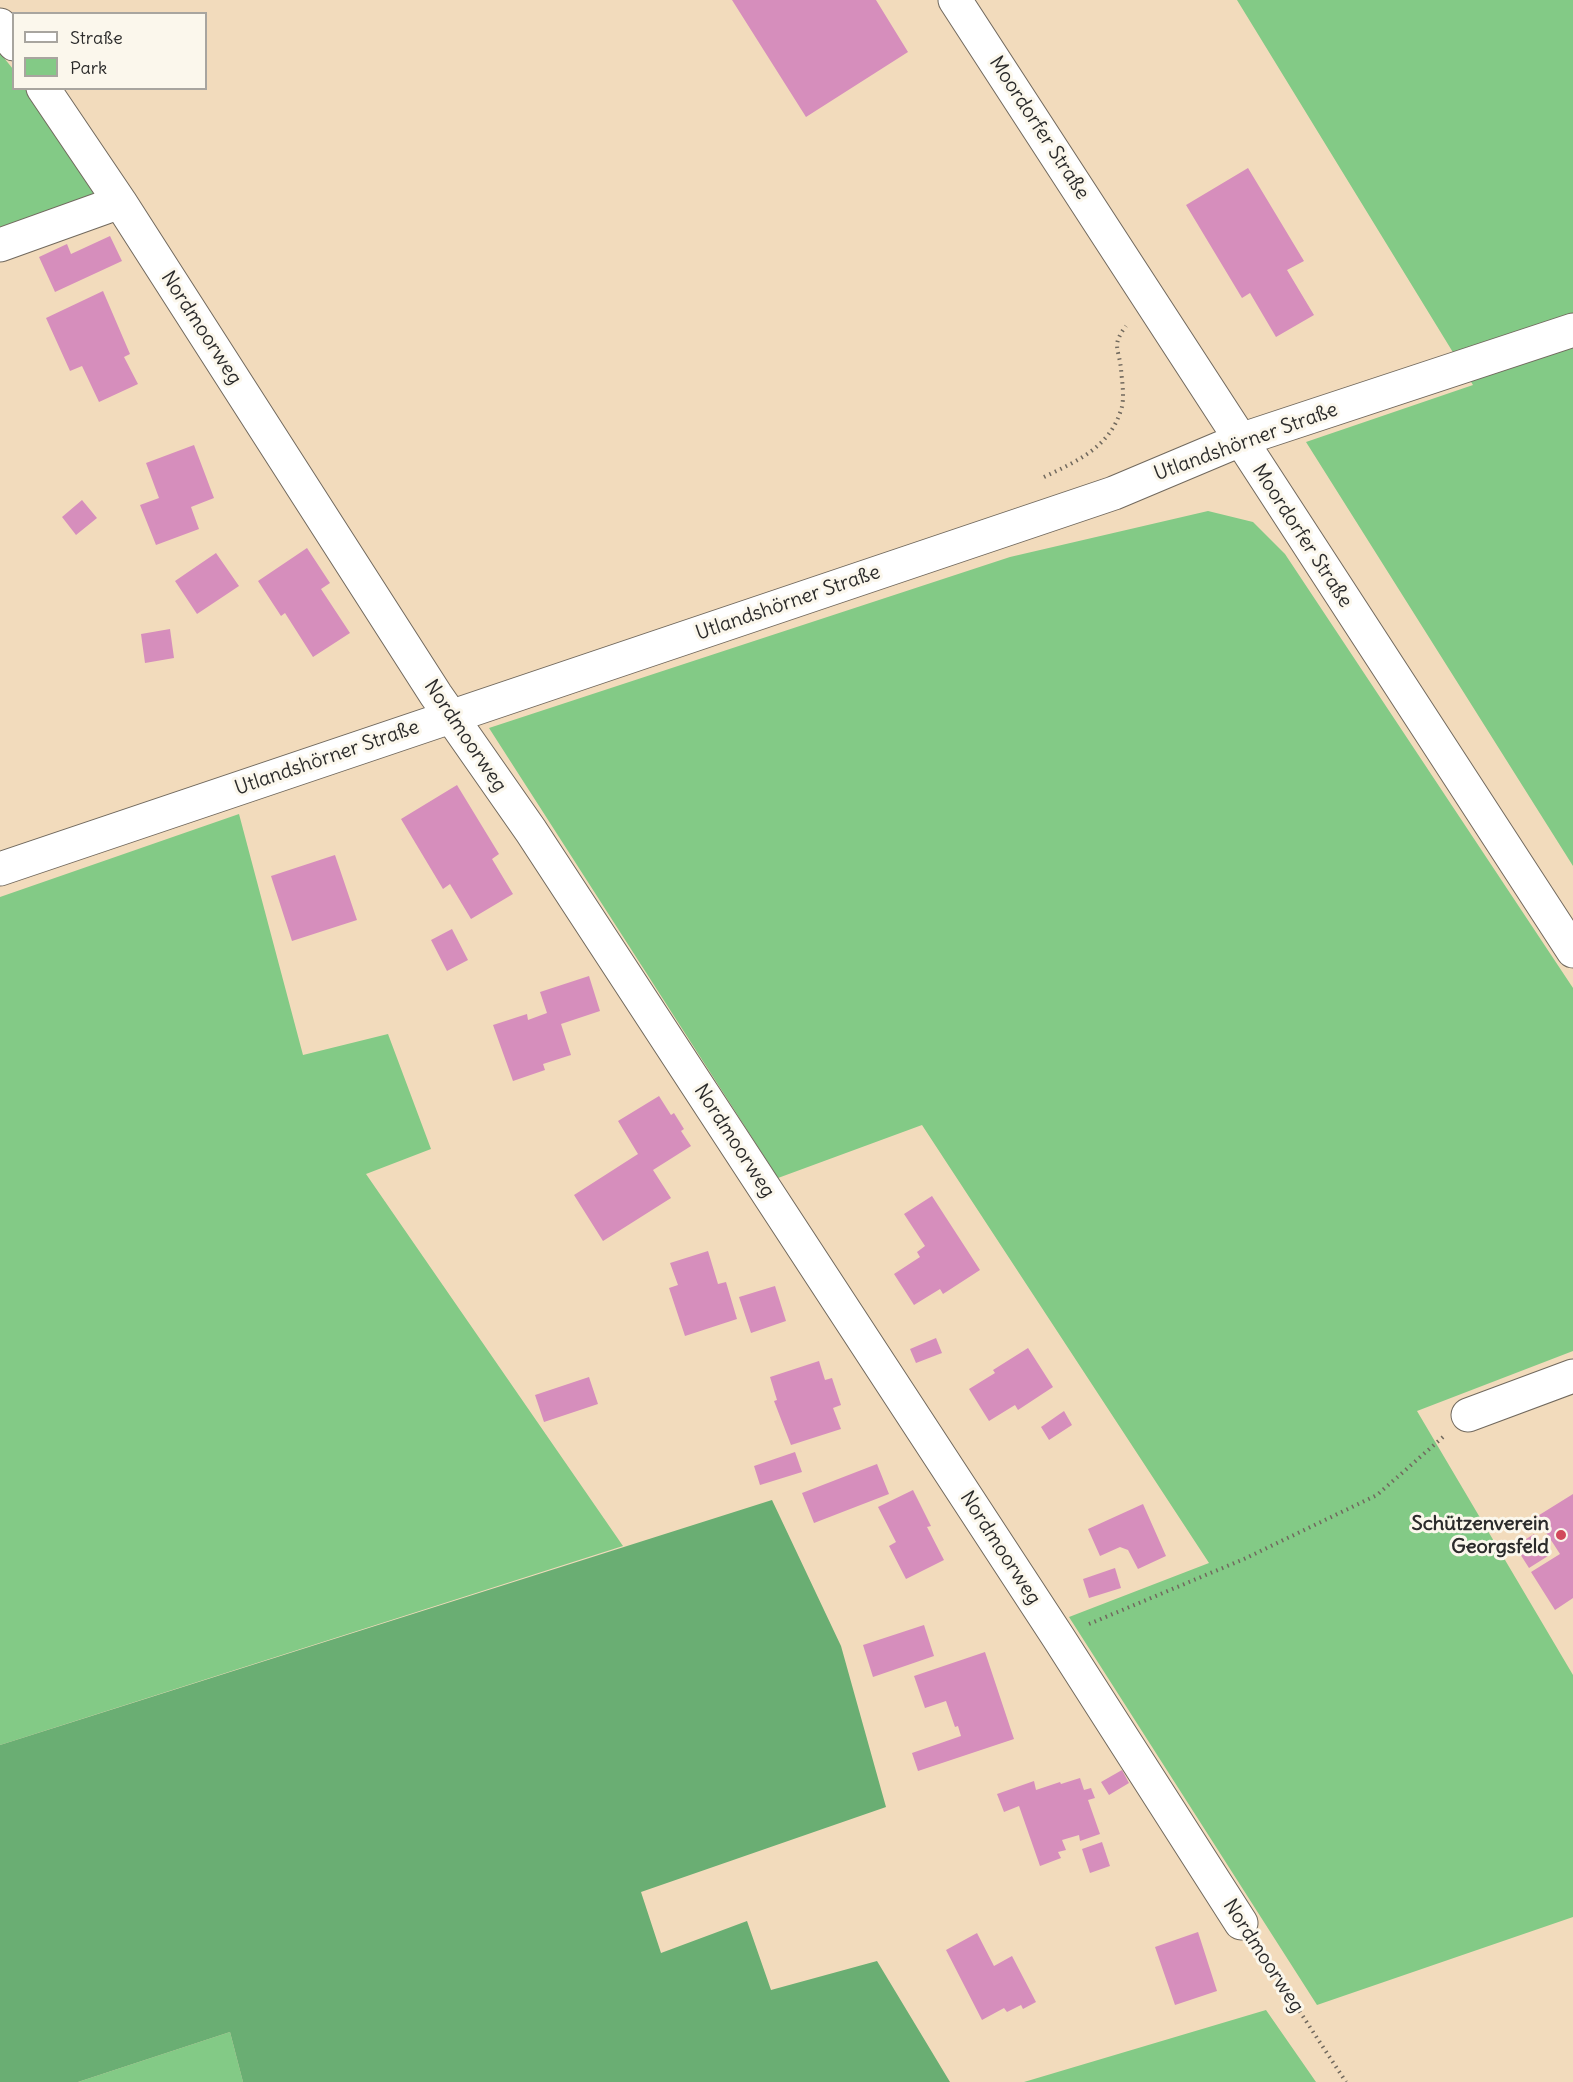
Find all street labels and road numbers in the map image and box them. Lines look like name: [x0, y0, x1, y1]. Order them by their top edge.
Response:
street label: Moordorfer Straße: [984, 52, 1094, 204]
street label: Nordmoorweg: [155, 267, 247, 389]
street label: Utlandshörner Straße: [1151, 398, 1341, 486]
street label: Moordorfer Straße: [1247, 460, 1357, 612]
street label: Utlandshörner Straße: [693, 560, 883, 646]
street label: Nordmoorweg: [419, 675, 511, 797]
street label: Utlandshörner Straße: [232, 715, 422, 801]
street label: Nordmoorweg: [688, 1080, 780, 1202]
street label: Nordmoorweg: [954, 1487, 1046, 1609]
street label: Nordmoorweg: [1217, 1895, 1309, 2017]

